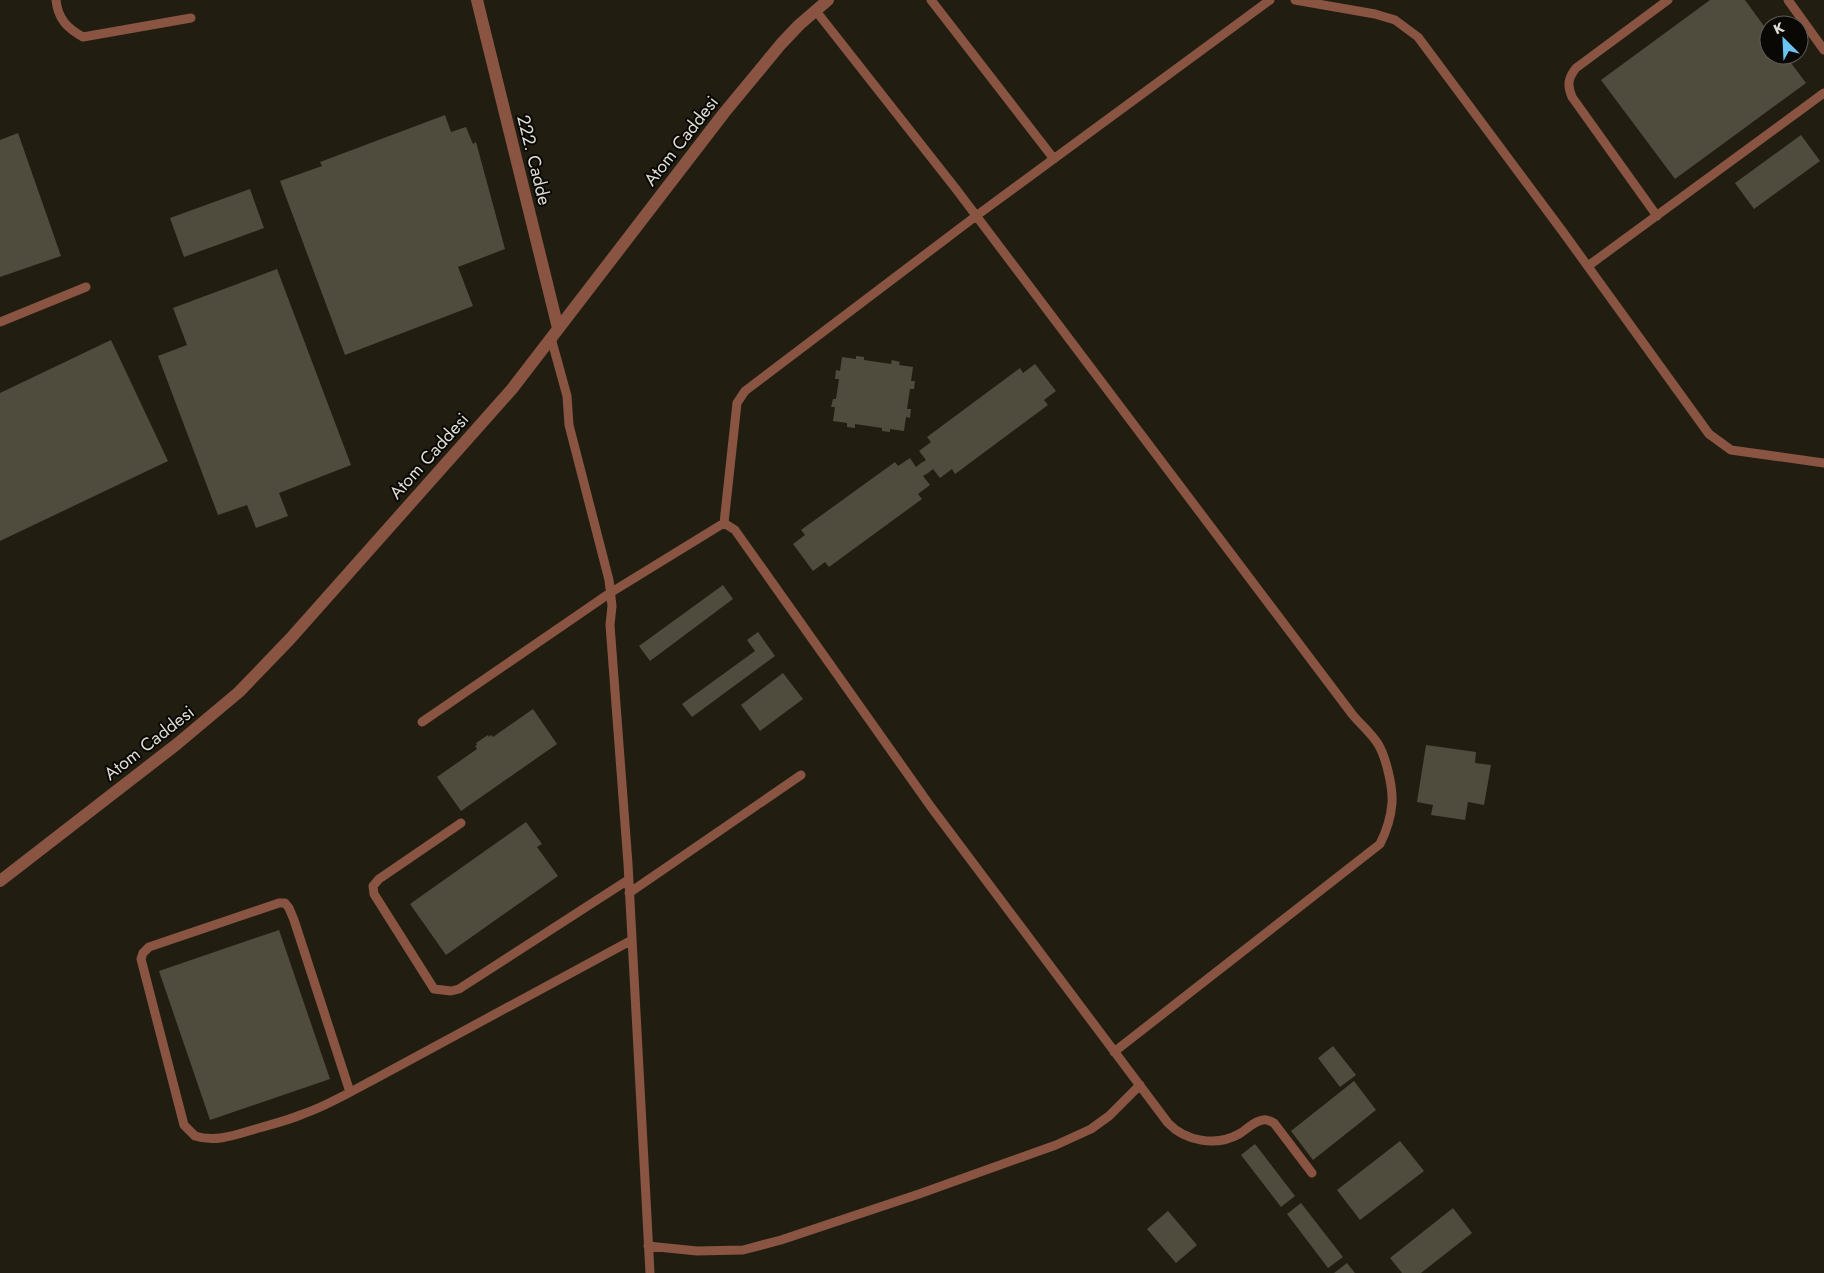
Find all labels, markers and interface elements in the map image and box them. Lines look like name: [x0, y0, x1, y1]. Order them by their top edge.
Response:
north arrow: [1759, 15, 1809, 65]
text: K: [1770, 17, 1787, 39]
street label: Atom Caddesi: [637, 90, 725, 192]
street label: 222. Cadde: [510, 112, 558, 208]
street label: Atom Caddesi: [383, 407, 475, 505]
street label: Atom Caddesi: [98, 699, 200, 787]

